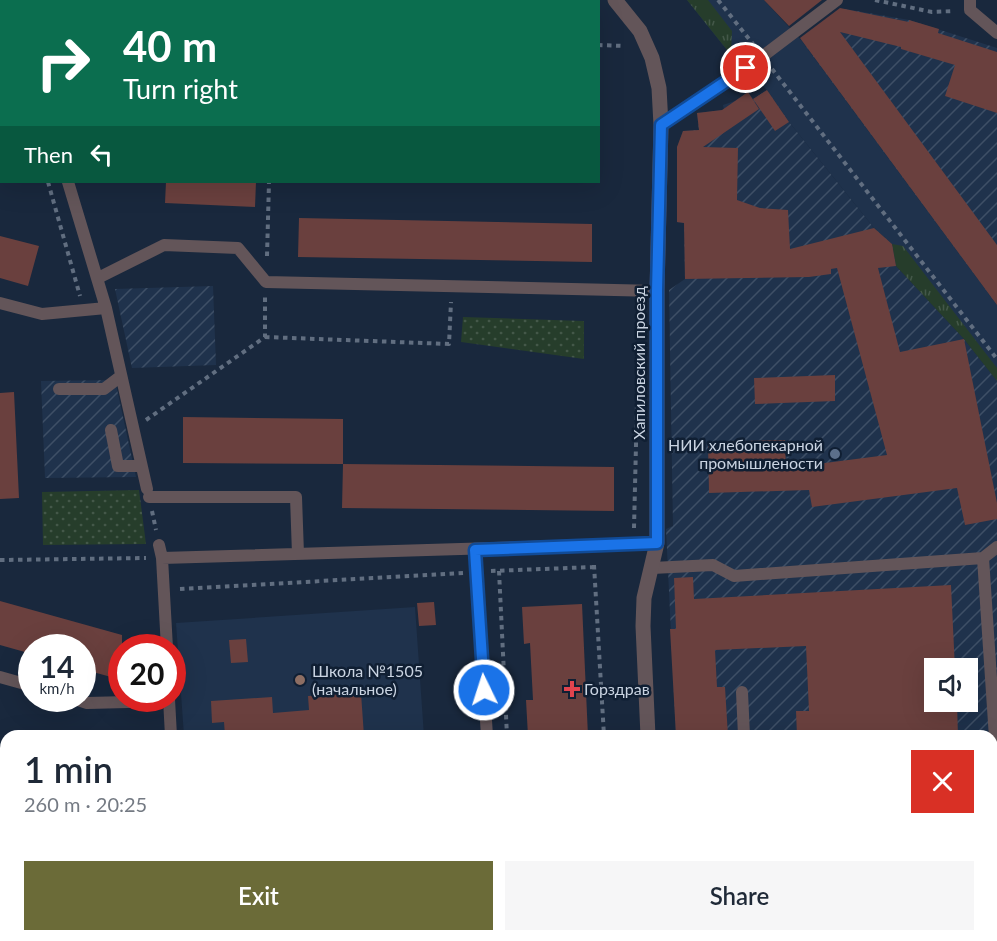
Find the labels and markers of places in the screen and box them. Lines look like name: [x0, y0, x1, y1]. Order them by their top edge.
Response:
pin: [720, 42, 771, 93]
place label: НИИ хлебопекарной промышлености: [668, 435, 823, 472]
marker: НИИ хлебопекарной промышлености: [828, 447, 842, 461]
place label: Школа №1505 (начальное): [312, 661, 423, 698]
marker: Школа №1505 (начальное): [293, 673, 307, 687]
place label: Горздрав: [584, 679, 650, 698]
marker: Горздрав: [565, 682, 579, 696]

